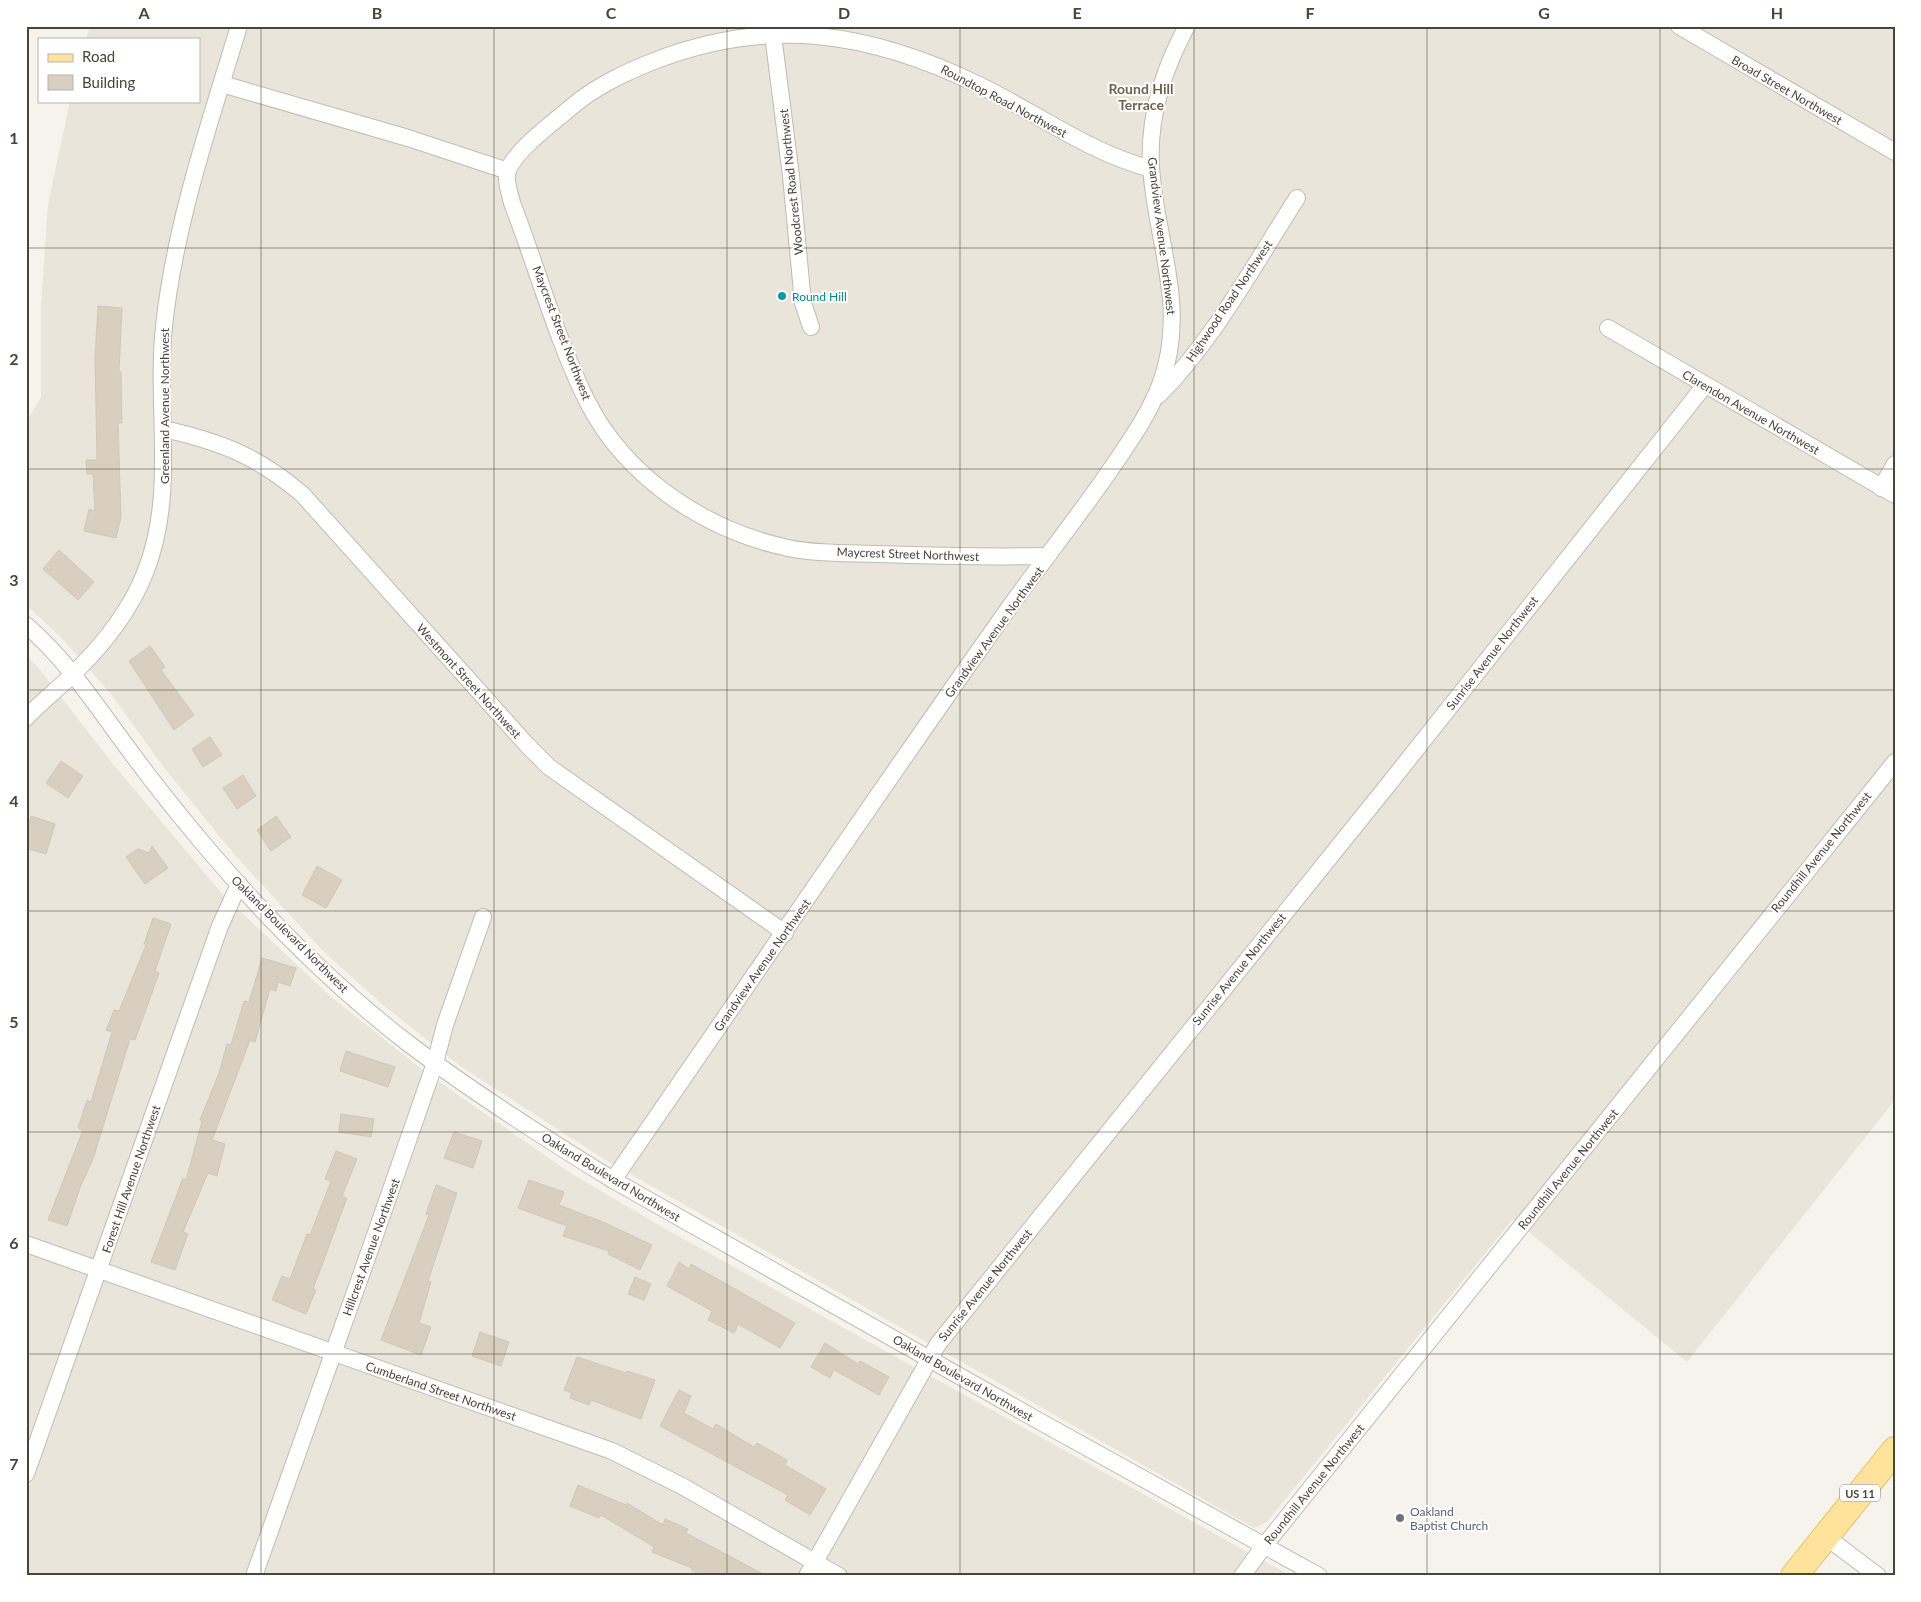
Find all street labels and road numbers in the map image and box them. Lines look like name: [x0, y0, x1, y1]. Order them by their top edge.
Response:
street label: Broad Street Northwest: [1729, 52, 1846, 128]
street label: Roundtop Road Northwest: [938, 61, 1070, 141]
street label: Woodcrest Road Northwest: [776, 108, 806, 256]
street label: Grandview Avenue Northwest: [1145, 156, 1179, 316]
street label: Highwood Road Northwest: [1183, 237, 1276, 365]
street label: Maycrest Street Northwest: [529, 264, 595, 403]
street label: Greenland Avenue Northwest: [157, 327, 172, 484]
street label: Clarendon Avenue Northwest: [1680, 367, 1823, 458]
street label: Maycrest Street Northwest: [837, 544, 980, 564]
street label: Grandview Avenue Northwest: [941, 563, 1047, 701]
street label: Sunrise Avenue Northwest: [1443, 593, 1542, 713]
street label: Westmont Street Northwest: [414, 621, 525, 742]
street label: Roundhill Avenue Northwest: [1768, 788, 1875, 915]
street label: Oakland Boulevard Northwest: [228, 872, 352, 996]
street label: Grandview Avenue Northwest: [710, 895, 814, 1034]
street label: Sunrise Avenue Northwest: [1189, 909, 1289, 1028]
street label: Forest Hill Avenue Northwest: [99, 1102, 164, 1255]
street label: Roundhill Avenue Northwest: [1515, 1105, 1622, 1232]
street label: Oakland Boulevard Northwest: [539, 1130, 684, 1225]
street label: Hillcrest Avenue Northwest: [339, 1176, 403, 1318]
street label: Sunrise Avenue Northwest: [935, 1225, 1035, 1344]
street label: Oakland Boulevard Northwest: [890, 1332, 1036, 1425]
street label: Cumberland Street Northwest: [364, 1358, 519, 1424]
street label: Roundhill Avenue Northwest: [1261, 1420, 1368, 1547]
road number: US 11: [1840, 1485, 1880, 1502]

